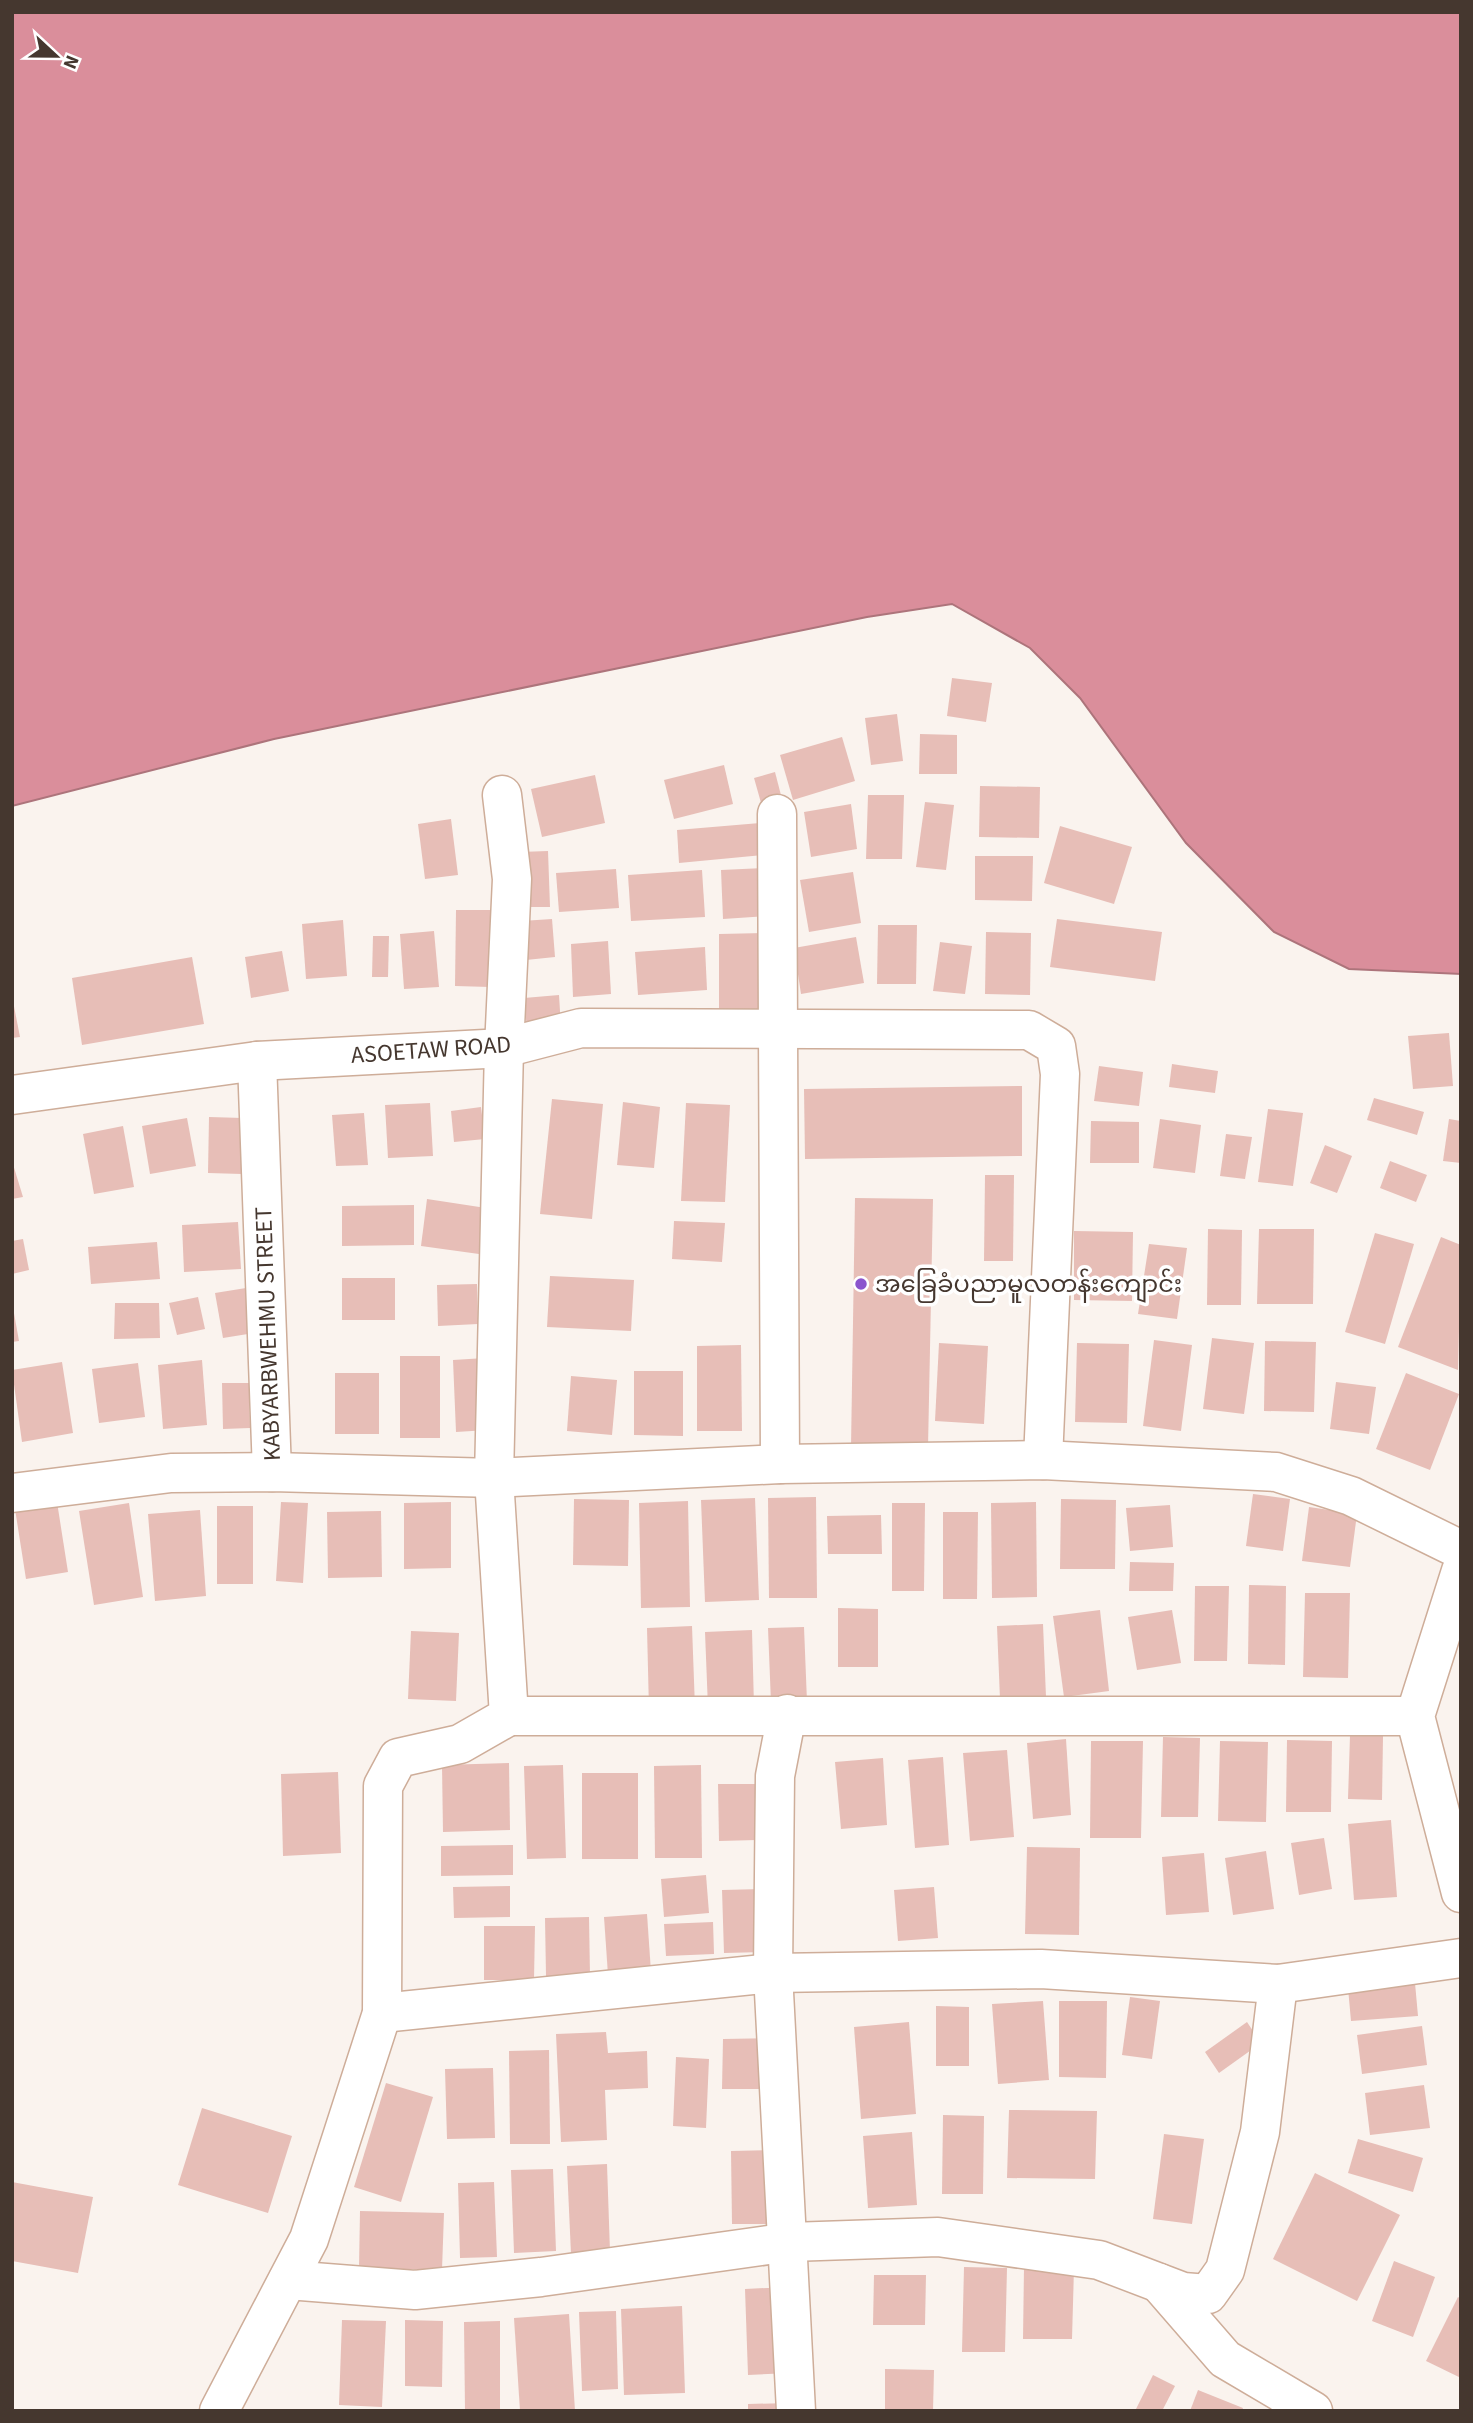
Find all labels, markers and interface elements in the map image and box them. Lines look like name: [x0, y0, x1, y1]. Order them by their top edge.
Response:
north arrow: [21, 21, 91, 91]
text: N: [55, 51, 85, 73]
street label: ASOETAW ROAD: [350, 1027, 512, 1073]
street label: KABYARBWEHMU STREET: [246, 1206, 290, 1462]
place label: အခြေခံပညာမူလတန်းကျောင်း: [875, 1267, 1182, 1303]
marker: အခြေခံပညာမူလတန်းကျောင်း: [853, 1276, 869, 1292]

